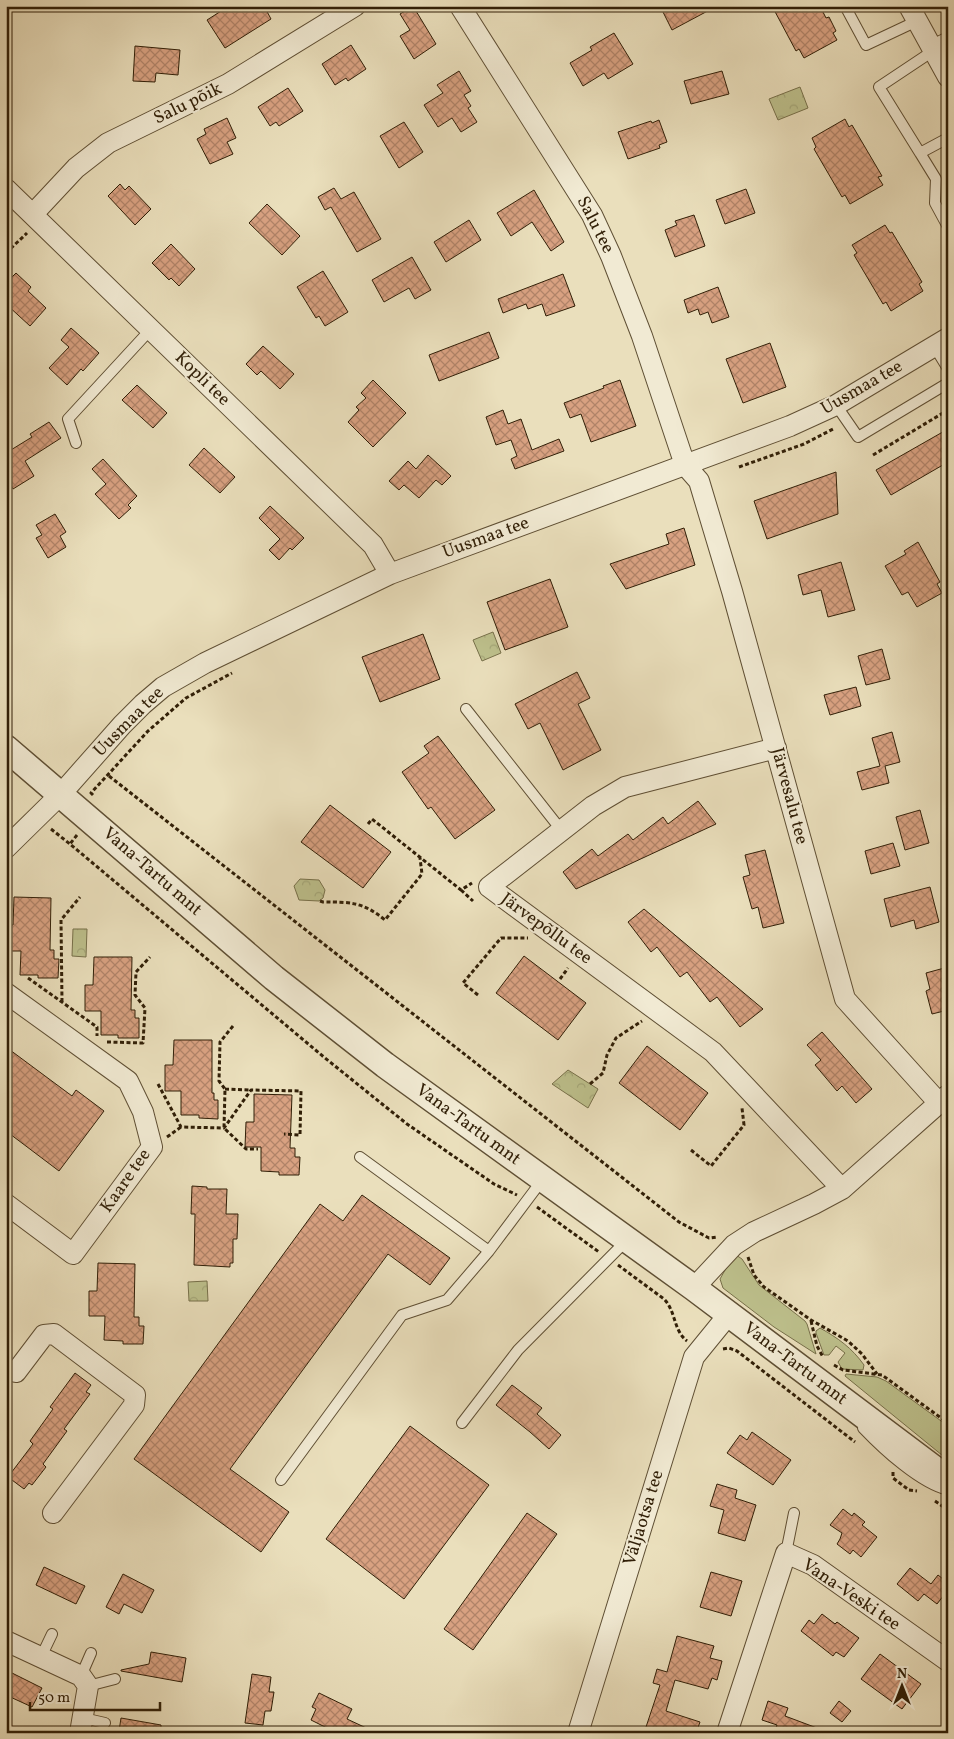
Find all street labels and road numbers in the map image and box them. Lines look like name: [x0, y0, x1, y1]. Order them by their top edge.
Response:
street label: Salu põik: [150, 77, 227, 131]
street label: Salu tee: [570, 192, 620, 258]
street label: Kopli tee: [169, 346, 235, 412]
street label: Uusmaa tee: [816, 355, 908, 421]
street label: Uusmaa tee: [439, 511, 533, 565]
street label: Uusmaa tee: [88, 681, 170, 763]
street label: Järvesalu tee: [764, 745, 814, 847]
street label: Vana-Tartu mnt: [97, 822, 207, 922]
street label: Järvepõllu tee: [495, 887, 597, 971]
street label: Vana-Tartu mnt: [410, 1078, 526, 1172]
street label: Kaare tee: [95, 1144, 157, 1218]
street label: Vana-Tartu mnt: [738, 1317, 852, 1411]
street label: Väljaotsa tee: [618, 1467, 670, 1569]
street label: Vana-Veski tee: [797, 1553, 905, 1637]

